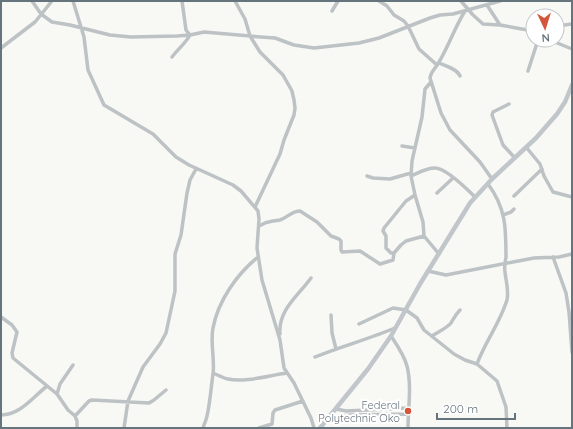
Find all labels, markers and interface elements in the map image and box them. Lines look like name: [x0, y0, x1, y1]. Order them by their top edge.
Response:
north arrow: [525, 8, 565, 48]
text: N: [541, 31, 550, 45]
scale bar: [437, 395, 515, 421]
place label: Federal Polytechnic Oko: [318, 398, 400, 425]
text: 200 m: [443, 401, 478, 416]
marker: Federal Polytechnic Oko: [403, 406, 413, 416]

